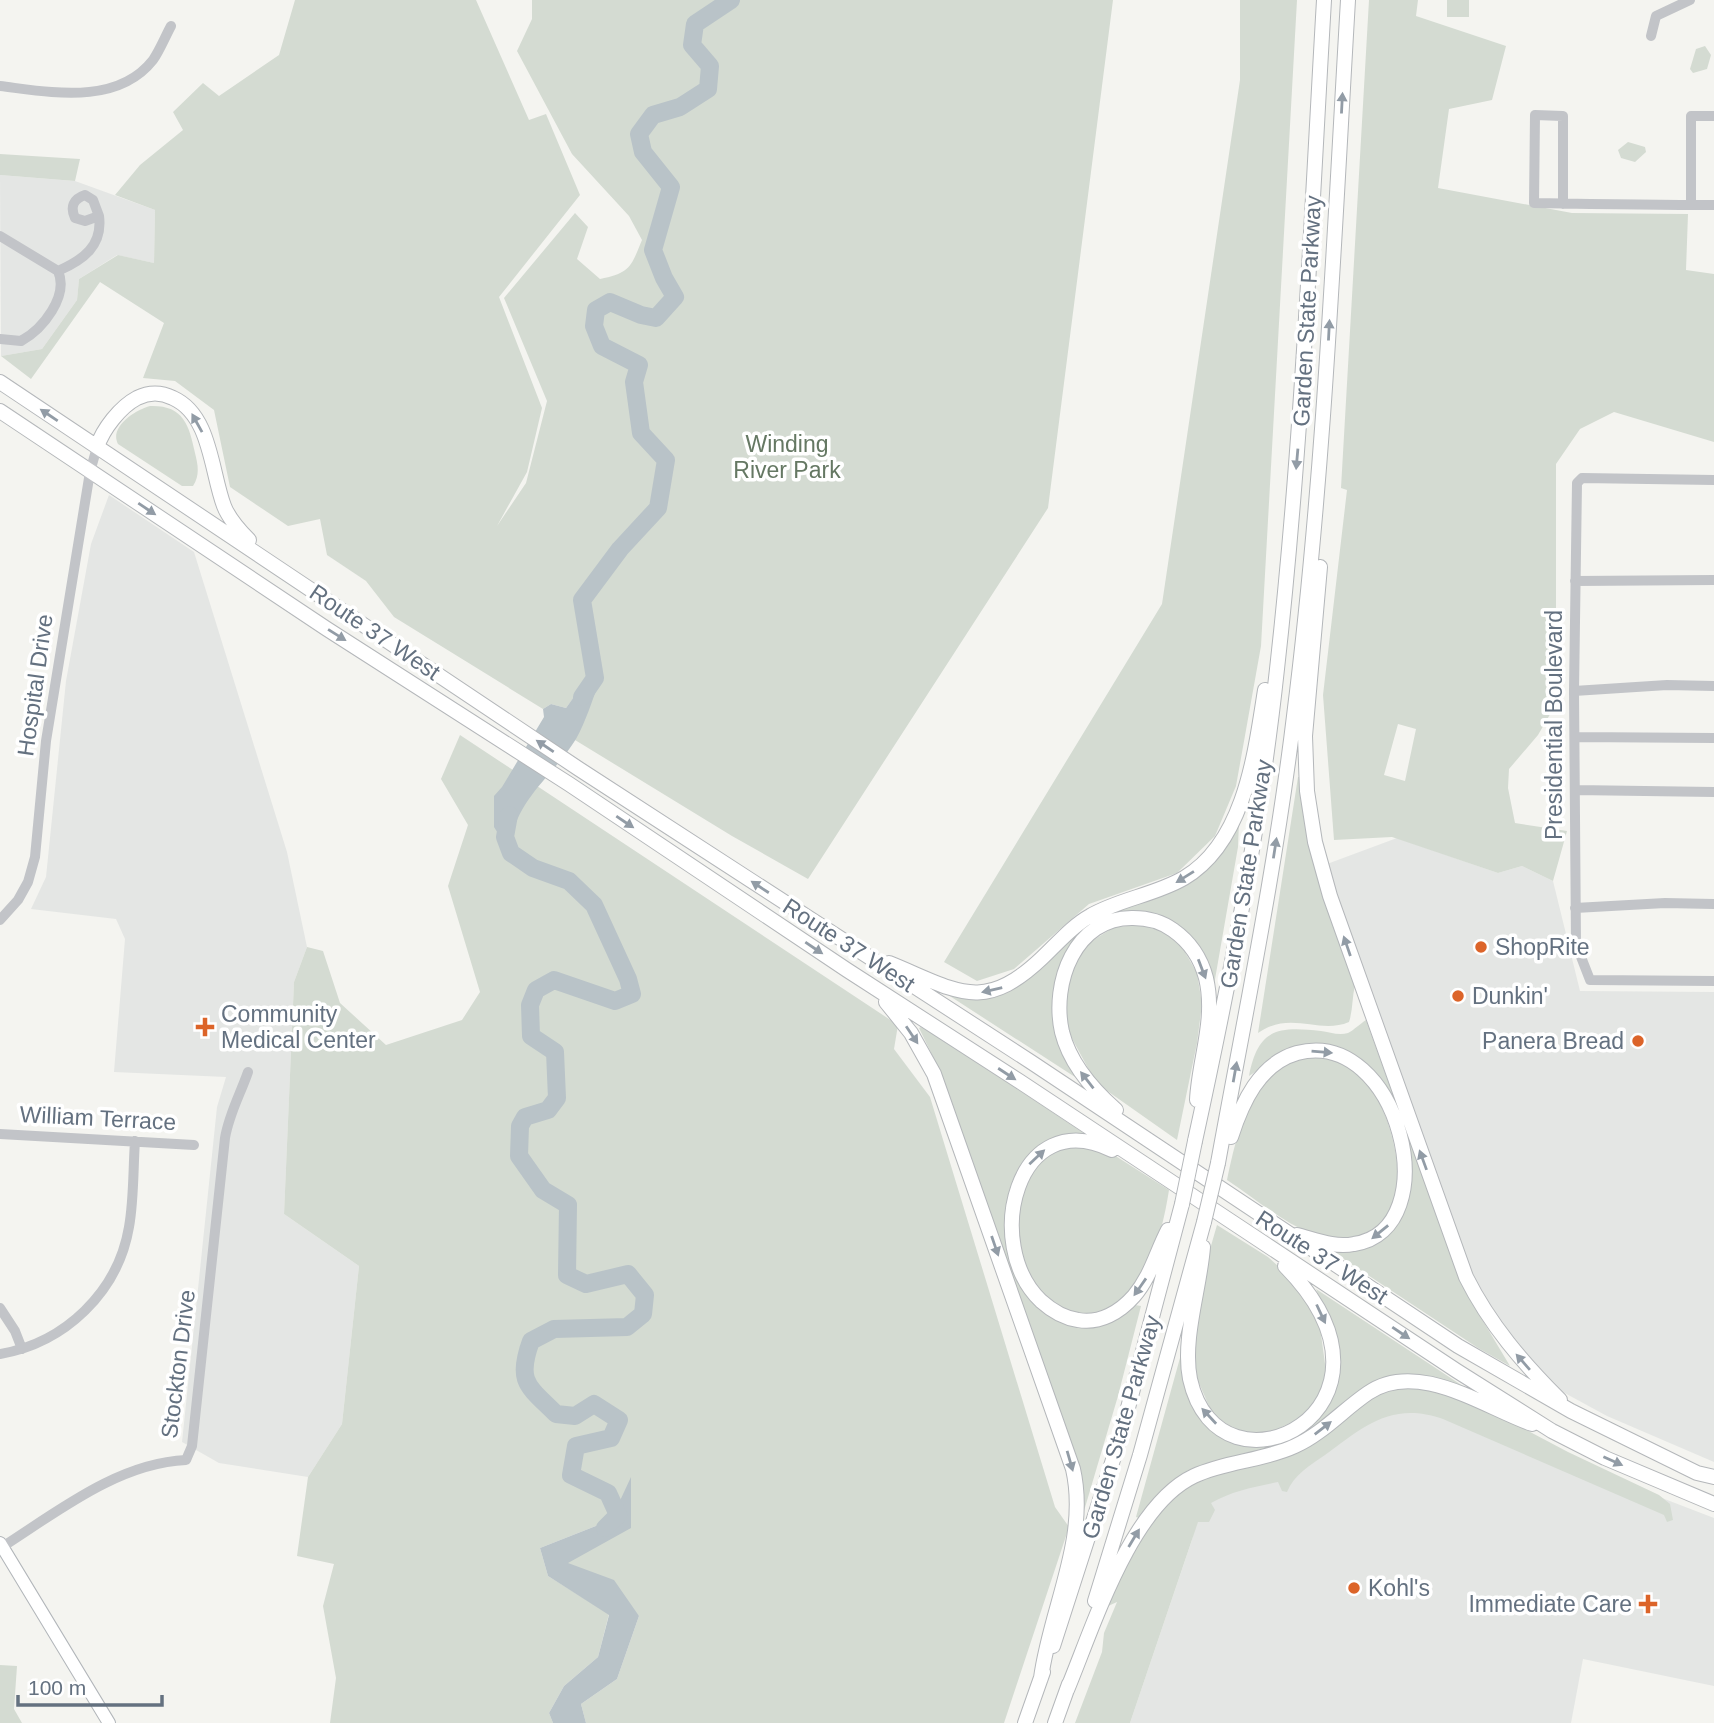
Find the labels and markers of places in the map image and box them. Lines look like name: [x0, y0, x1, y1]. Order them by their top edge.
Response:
place label: ShopRite: [1495, 934, 1590, 960]
marker: ShopRite: [1473, 939, 1489, 955]
place label: Dunkin': [1472, 983, 1548, 1009]
marker: Dunkin': [1450, 988, 1466, 1004]
place label: Community Medical Center: [221, 1001, 376, 1053]
marker: Community Medical Center: [195, 1017, 215, 1037]
place label: Panera Bread: [1482, 1028, 1624, 1054]
marker: Panera Bread: [1630, 1033, 1646, 1049]
place label: Kohl's: [1368, 1575, 1430, 1601]
marker: Kohl's: [1346, 1580, 1362, 1596]
place label: Immediate Care: [1468, 1591, 1632, 1617]
marker: Immediate Care: [1638, 1594, 1658, 1614]

